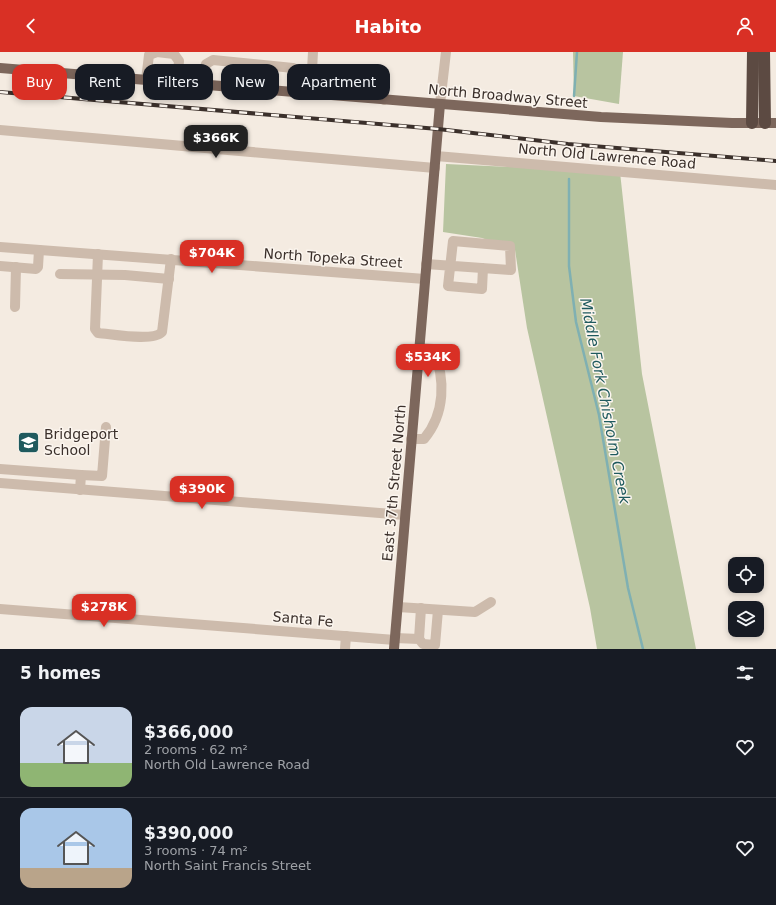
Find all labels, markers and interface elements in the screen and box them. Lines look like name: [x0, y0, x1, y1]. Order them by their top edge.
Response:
icon: back: [20, 15, 42, 37]
icon: person: [734, 15, 756, 37]
text: Habito: [354, 16, 422, 37]
chip: Buy: [12, 64, 67, 100]
chip: Rent: [75, 64, 135, 100]
chip: Filters: [143, 64, 213, 100]
chip: New: [221, 64, 279, 100]
chip: Apartment: [287, 64, 390, 100]
street label: North Broadway Street: [428, 81, 589, 111]
pin: $366K: [188, 125, 244, 159]
text: $366K: [193, 130, 239, 145]
street label: North Old Lawrence Road: [517, 140, 697, 172]
pin: $704K: [184, 240, 240, 274]
text: $704K: [189, 245, 235, 260]
street label: North Topeka Street: [263, 245, 404, 271]
water label: Middle Fork Chisholm Creek: [576, 296, 634, 507]
pin: $534K: [400, 344, 456, 378]
text: $534K: [405, 349, 451, 364]
street label: East 37th Street North: [379, 404, 409, 562]
place label: Bridgeport School: [44, 426, 119, 458]
school or university icon: Bridgeport School: [15, 429, 41, 455]
pin: $390K: [174, 476, 230, 510]
text: $390K: [179, 481, 225, 496]
map controls: [728, 557, 764, 637]
button: locate: [728, 557, 764, 593]
pin: $278K: [76, 594, 132, 628]
text: $278K: [81, 599, 127, 614]
button: layers: [728, 601, 764, 637]
street label: Santa Fe: [272, 608, 334, 630]
icon: filters: [734, 662, 756, 684]
text: 5 homes: [20, 663, 101, 683]
text: $366,000: [144, 722, 233, 742]
icon: home: [52, 723, 100, 771]
icon: heart: [734, 736, 756, 758]
text: 2 rooms · 62 m²: [144, 742, 248, 757]
text: North Old Lawrence Road: [144, 757, 310, 772]
text: $390,000: [144, 823, 233, 843]
icon: home: [52, 824, 100, 872]
icon: heart: [734, 837, 756, 859]
text: 3 rooms · 74 m²: [144, 843, 248, 858]
text: North Saint Francis Street: [144, 858, 311, 873]

